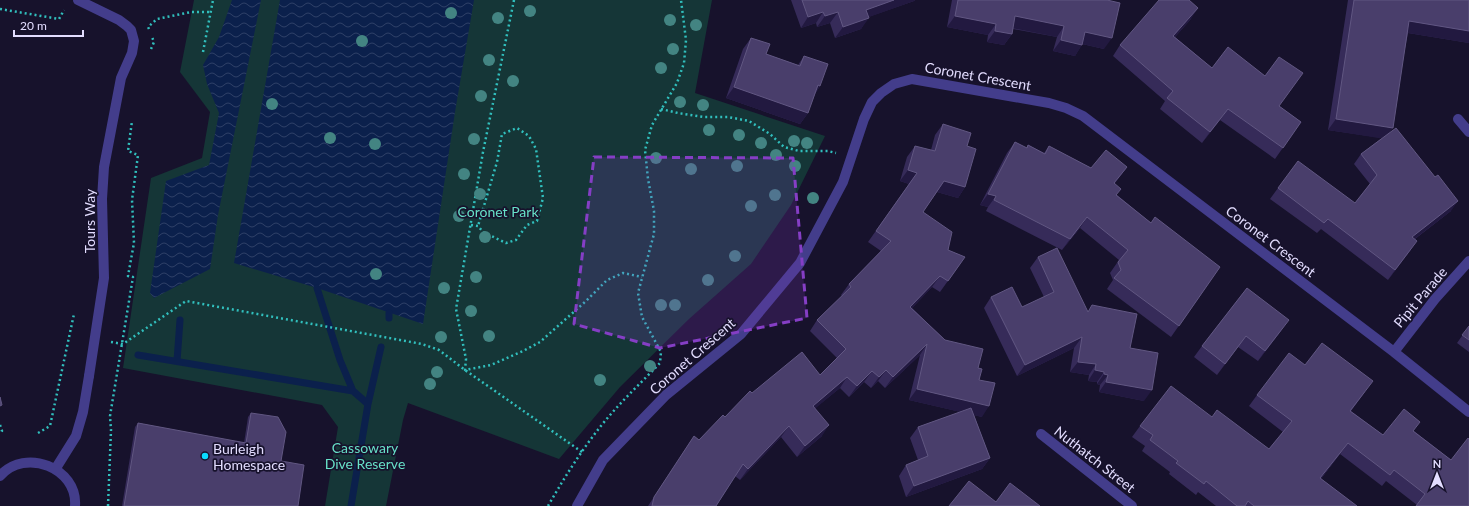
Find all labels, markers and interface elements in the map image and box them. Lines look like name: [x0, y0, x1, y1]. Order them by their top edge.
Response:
scale bar: [14, 12, 83, 38]
text: 20 m: [20, 18, 47, 33]
street label: Coronet Crescent: [923, 58, 1033, 94]
street label: Tours Way: [81, 188, 98, 253]
street label: Coronet Crescent: [1223, 202, 1319, 280]
park label: Coronet Park: [457, 203, 539, 220]
street label: Pipit Parade: [1390, 263, 1450, 331]
street label: Coronet Crescent: [646, 314, 738, 398]
street label: Nuthatch Street: [1051, 422, 1139, 496]
park label: Cassowary Dive Reserve: [325, 439, 405, 472]
place label: Burleigh Homespace: [213, 440, 285, 473]
marker: Burleigh Homespace: [200, 451, 210, 461]
north arrow: [1417, 454, 1457, 494]
text: N: [1433, 457, 1441, 470]

